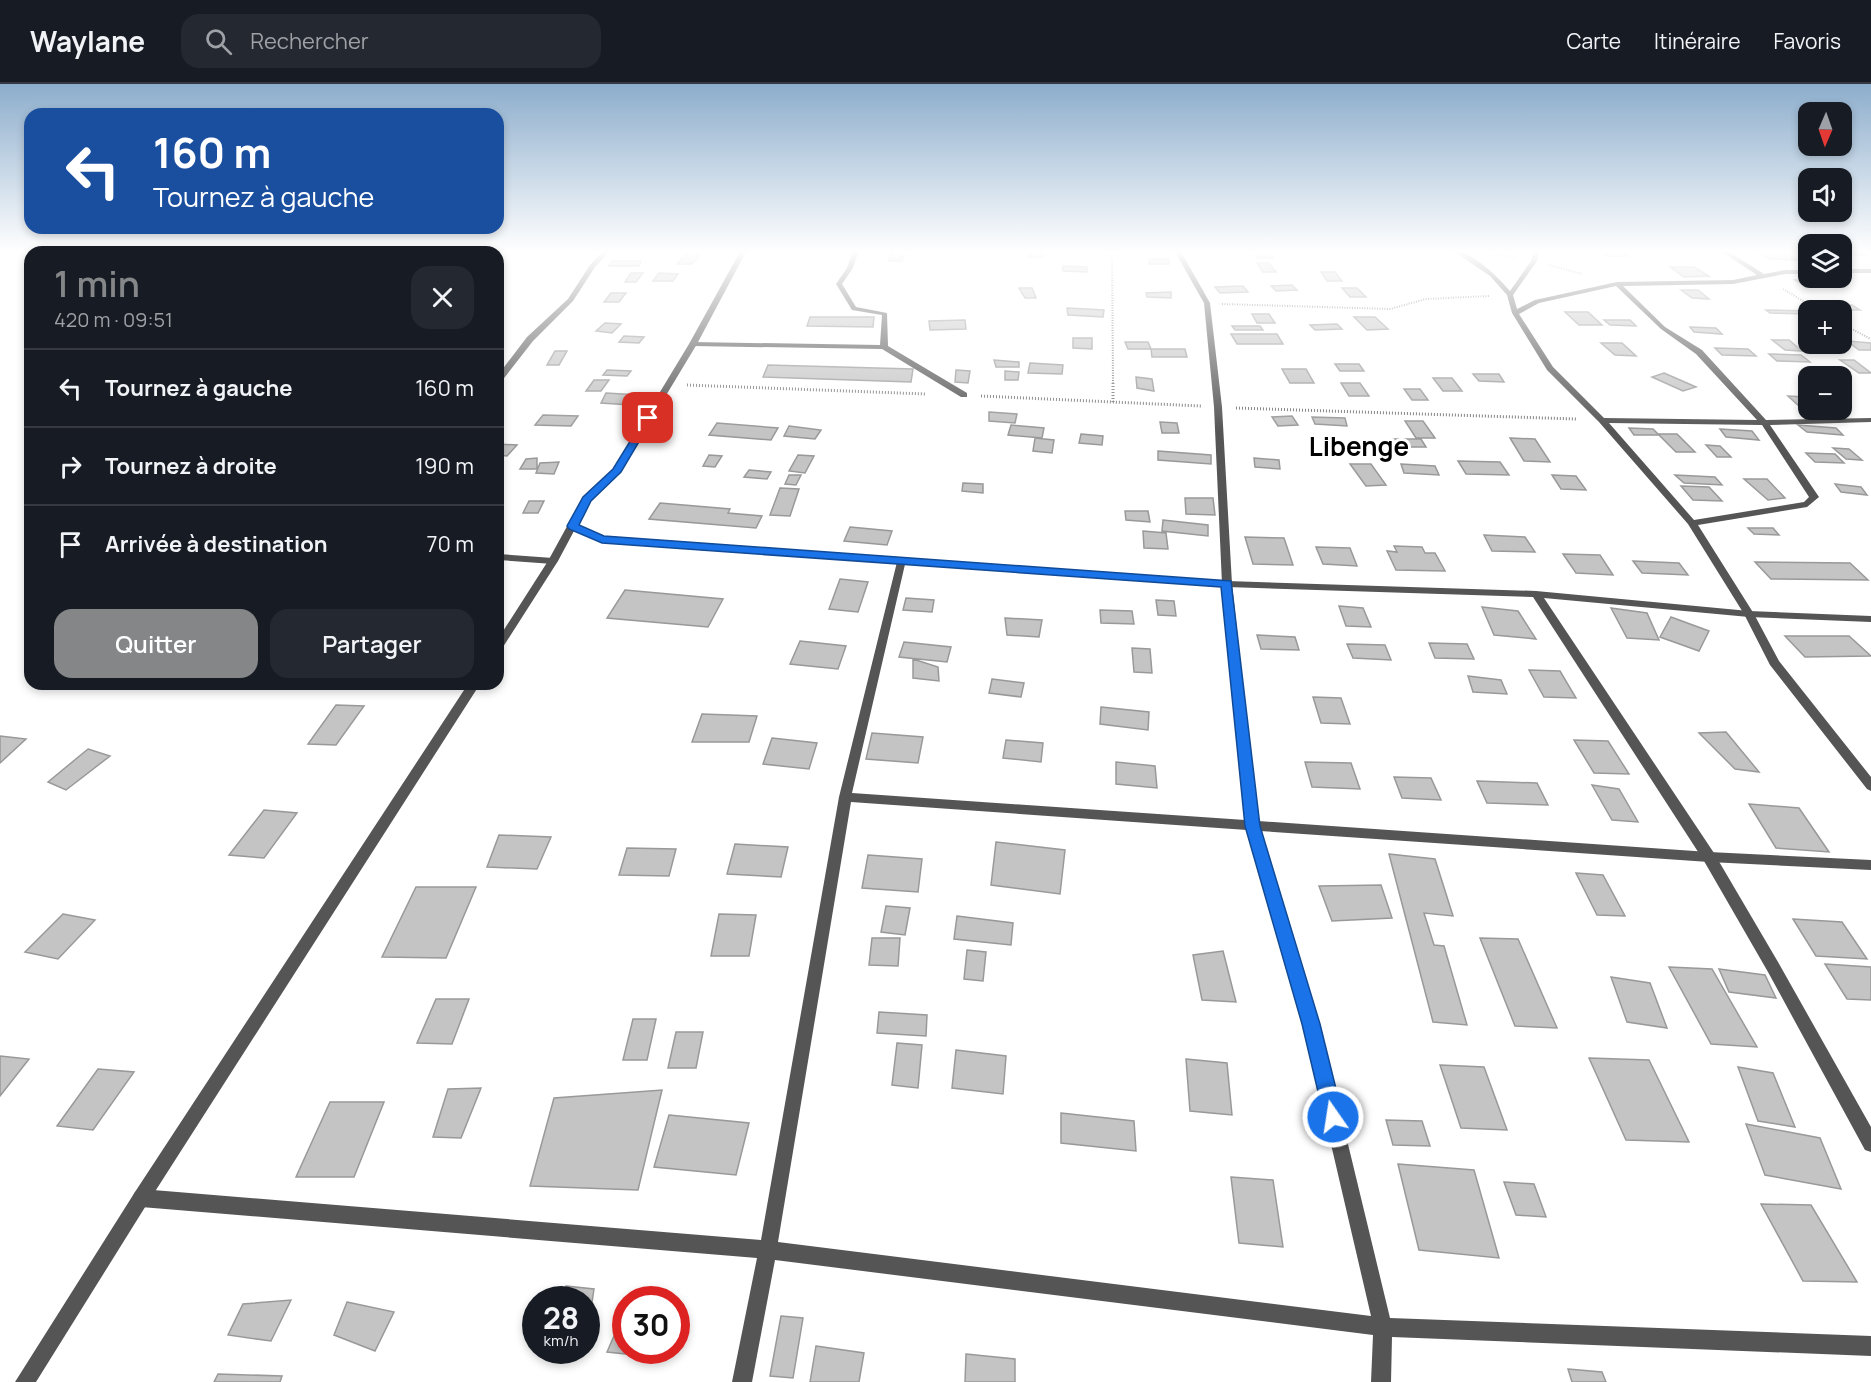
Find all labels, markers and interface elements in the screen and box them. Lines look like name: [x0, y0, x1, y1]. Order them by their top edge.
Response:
search box: [181, 14, 601, 68]
text: Waylane: [30, 22, 145, 60]
icon: search: [202, 25, 235, 58]
text: Rechercher: [250, 26, 369, 56]
text: Carte: [1567, 27, 1621, 55]
text: Itinéraire: [1654, 27, 1740, 55]
text: Favoris: [1773, 27, 1841, 55]
north arrow: [1798, 102, 1852, 156]
map controls: [1798, 102, 1852, 420]
text: 160 m: [153, 123, 271, 181]
icon: left: [54, 132, 132, 210]
button: sound: [1798, 168, 1852, 222]
text: Tournez à gauche: [153, 178, 374, 215]
button: layers: [1798, 234, 1852, 288]
text: 1 min: [54, 259, 140, 308]
button: close: [411, 266, 474, 329]
button: +: [1798, 300, 1852, 354]
text: 420 m · 09:51: [54, 306, 173, 333]
button: −: [1798, 366, 1852, 420]
icon: left: [54, 372, 87, 405]
text: Tournez à gauche: [105, 373, 292, 403]
text: 160 m: [415, 373, 474, 403]
pin: [622, 392, 673, 443]
icon: arrive: [631, 401, 664, 434]
district label: Libenge: [1309, 428, 1409, 464]
icon: right: [54, 450, 87, 483]
text: Tournez à droite: [105, 451, 277, 481]
text: 190 m: [415, 451, 474, 481]
icon: arrive: [54, 528, 87, 561]
text: Arrivée à destination: [105, 529, 328, 559]
text: 70 m: [426, 529, 474, 559]
button: Quitter: [54, 609, 258, 678]
button: Partager: [270, 609, 474, 678]
position arrow: [1301, 1085, 1365, 1149]
speed limit sign: 30: [612, 1286, 690, 1364]
text: 28: [543, 1297, 579, 1338]
text: km/h: [544, 1330, 578, 1351]

